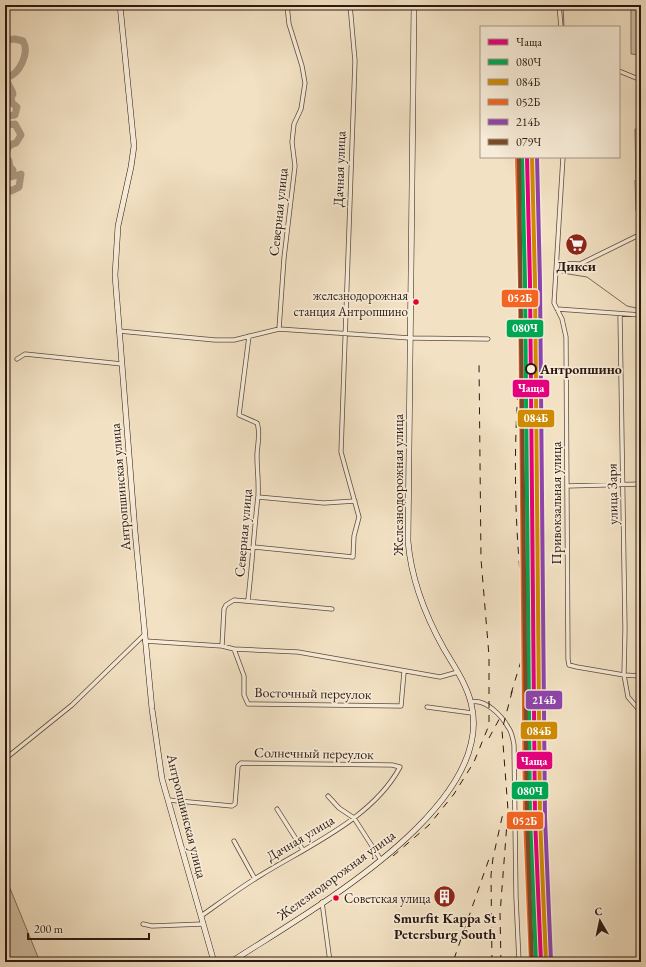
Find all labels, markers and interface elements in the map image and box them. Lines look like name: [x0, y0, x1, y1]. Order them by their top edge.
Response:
legend: [480, 26, 620, 158]
text: Чаща: [516, 34, 542, 50]
text: 080Ч: [516, 54, 541, 70]
text: 084Б: [516, 74, 540, 90]
text: 052Б: [516, 94, 540, 110]
text: 214Ь: [516, 114, 540, 130]
street label: Дачная улица: [329, 130, 349, 207]
text: 079Ч: [516, 134, 541, 150]
street label: Северная улица: [264, 167, 292, 257]
supermarket icon: Дикси: [563, 231, 589, 257]
place label: Дикси: [556, 257, 596, 275]
place label: железнодорожная станция Антропшино: [294, 287, 408, 320]
line badge: 052Б: [501, 289, 539, 308]
text: 052Б: [508, 291, 532, 305]
marker: железнодорожная станция Антропшино: [411, 297, 421, 307]
line badge: 080Ч: [506, 319, 544, 338]
text: 080Ч: [512, 321, 538, 335]
place label: Антропшино: [539, 360, 622, 378]
marker: Антропшино: [525, 363, 537, 375]
line badge: Чаща: [512, 379, 550, 398]
text: Чаща: [518, 381, 545, 395]
line badge: 084Б: [517, 409, 555, 428]
text: 084Б: [524, 411, 548, 425]
street label: Железнодорожная улица: [389, 414, 407, 557]
street label: Антропшинская улица: [105, 422, 135, 552]
street label: Привокзальная улица: [547, 441, 565, 565]
street label: улица Заря: [602, 463, 622, 525]
street label: Северная улица: [230, 488, 256, 578]
street label: Восточный переулок: [254, 683, 372, 703]
line badge: 214Ь: [525, 690, 563, 710]
text: 214Ь: [532, 693, 556, 707]
line badge: 084Б: [520, 721, 558, 740]
text: 084Б: [527, 724, 551, 738]
street label: Солнечный переулок: [254, 743, 374, 763]
street label: Антропшинская улица: [163, 751, 211, 881]
line badge: Чаща: [516, 751, 553, 770]
text: Чаща: [521, 754, 548, 768]
line badge: 080Ч: [511, 781, 549, 800]
text: 080Ч: [517, 784, 543, 798]
street label: Дачная улица: [263, 810, 338, 865]
line badge: 052Б: [506, 811, 544, 830]
text: 052Б: [513, 814, 537, 828]
street label: Железнодорожная улица: [272, 826, 399, 925]
building icon: Smurfit Kappa St Petersburg South: [432, 883, 458, 909]
place label: Советская улица: [344, 890, 431, 907]
marker: Советская улица: [331, 893, 341, 903]
north arrow: [580, 901, 620, 941]
text: С: [593, 904, 604, 919]
place label: Smurfit Kappa St Petersburg South: [394, 909, 497, 943]
scale bar: [28, 915, 149, 941]
text: 200 m: [34, 921, 64, 937]

